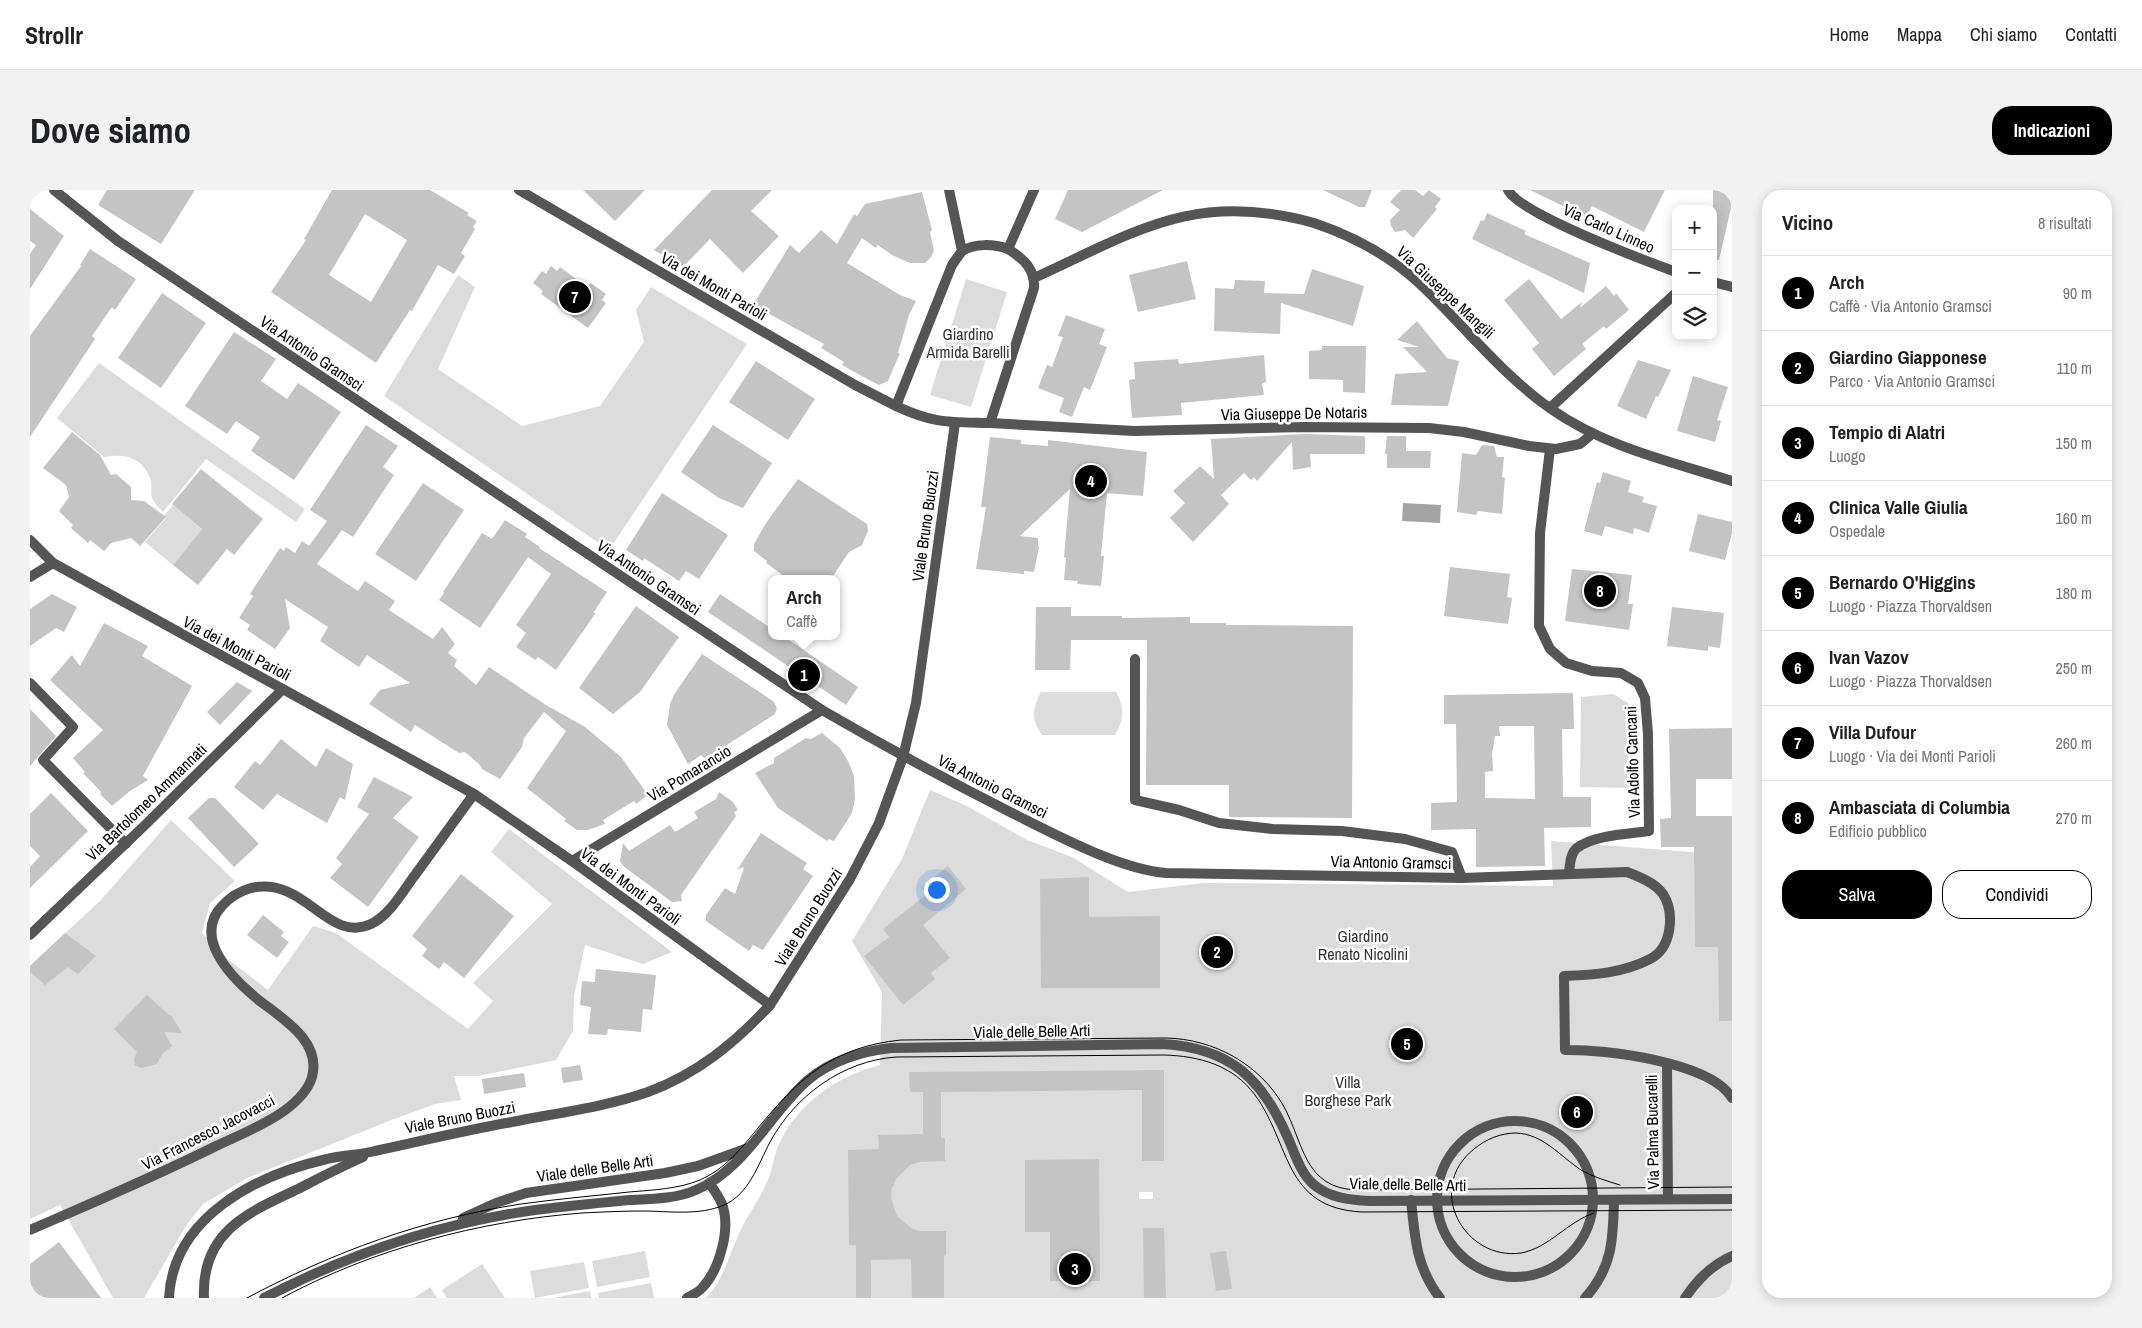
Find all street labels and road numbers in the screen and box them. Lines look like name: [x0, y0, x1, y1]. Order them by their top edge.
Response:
street label: Via Carlo Linneo: [1560, 198, 1658, 258]
street label: Via Giuseppe Mangili: [1392, 241, 1500, 343]
street label: Via dei Monti Parioli: [657, 247, 771, 325]
street label: Via Antonio Gramsci: [256, 310, 368, 396]
street label: Via Giuseppe De Notaris: [1221, 401, 1367, 425]
street label: Viale Bruno Buozzi: [906, 469, 944, 583]
street label: Via Antonio Gramsci: [593, 534, 705, 620]
street label: Via dei Monti Parioli: [179, 610, 295, 686]
street label: Via Adolfo Cancani: [1619, 706, 1645, 818]
street label: Via Bartolomeo Ammannati: [81, 738, 211, 866]
street label: Via Pomarancio: [643, 739, 735, 807]
street label: Via Antonio Gramsci: [934, 749, 1052, 823]
street label: Via dei Monti Parioli: [576, 842, 686, 930]
street label: Via Antonio Gramsci: [1330, 850, 1452, 874]
street label: Viale Bruno Buozzi: [769, 864, 847, 970]
street label: Viale delle Belle Arti: [973, 1019, 1091, 1043]
street label: Via Palma Bucarelli: [1640, 1074, 1664, 1190]
street label: Via Francesco Jacovacci: [138, 1089, 278, 1175]
street label: Viale Bruno Buozzi: [403, 1096, 517, 1138]
street label: Viale delle Belle Arti: [535, 1149, 655, 1187]
street label: Viale delle Belle Arti: [1349, 1172, 1467, 1196]

